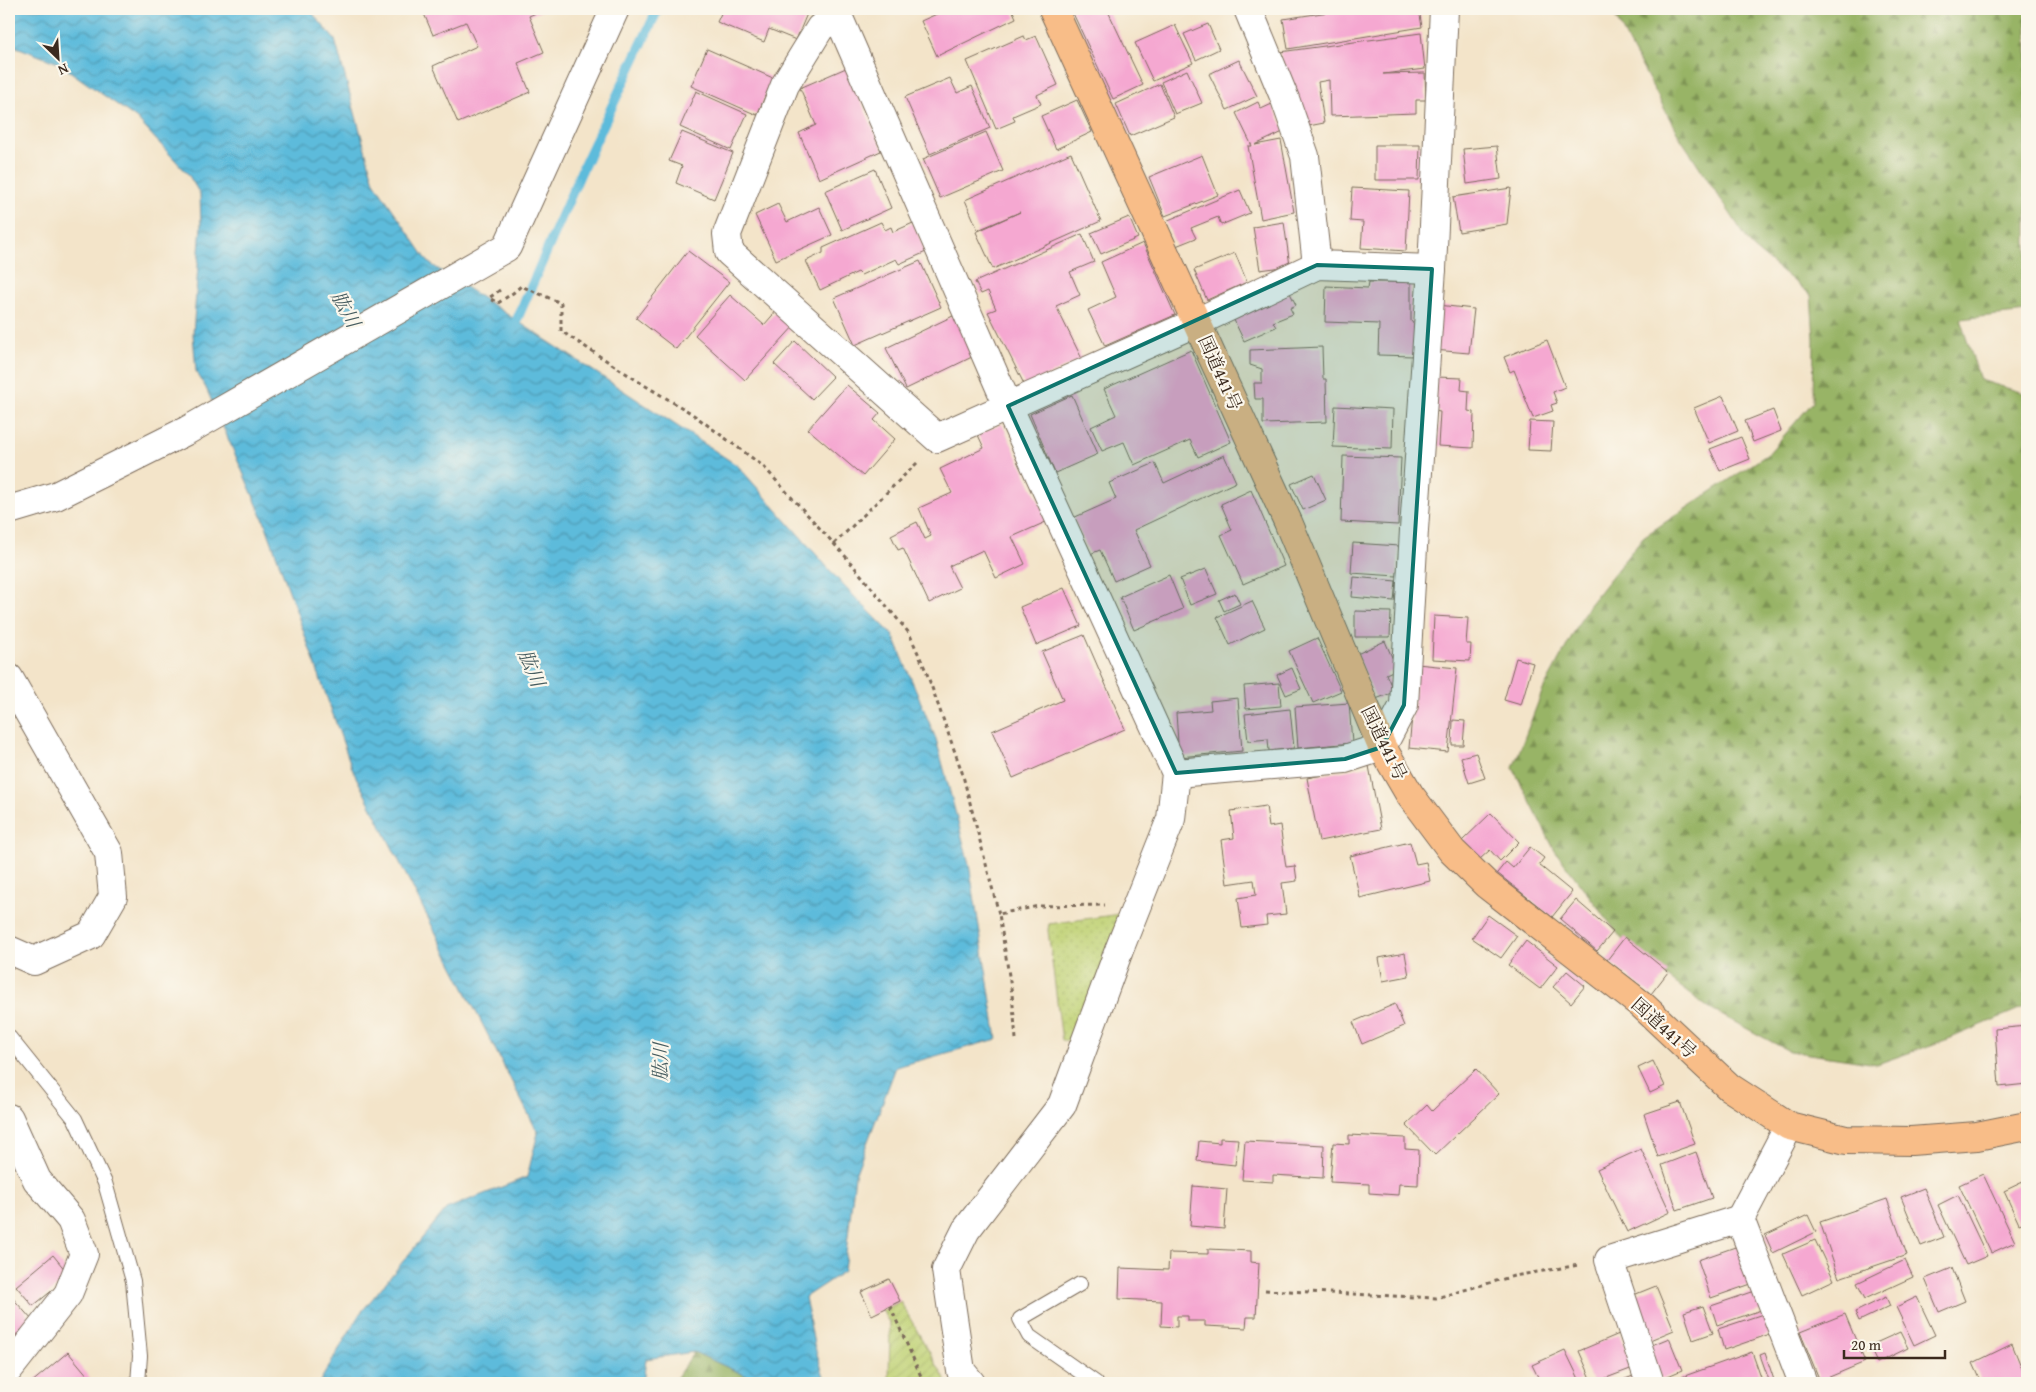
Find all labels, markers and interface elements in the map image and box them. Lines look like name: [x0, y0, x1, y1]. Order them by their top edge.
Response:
north arrow: [32, 32, 82, 82]
text: N: [54, 59, 72, 81]
water label: 肱川: [325, 286, 368, 334]
street label: 国道441号: [1192, 331, 1249, 415]
water label: 肱川: [512, 645, 553, 693]
street label: 国道441号: [1355, 701, 1414, 785]
street label: 国道441号: [1626, 991, 1703, 1064]
water label: 肱川: [646, 1041, 674, 1081]
scale bar: [1844, 1327, 1945, 1359]
text: 20 m: [1851, 1334, 1882, 1355]

